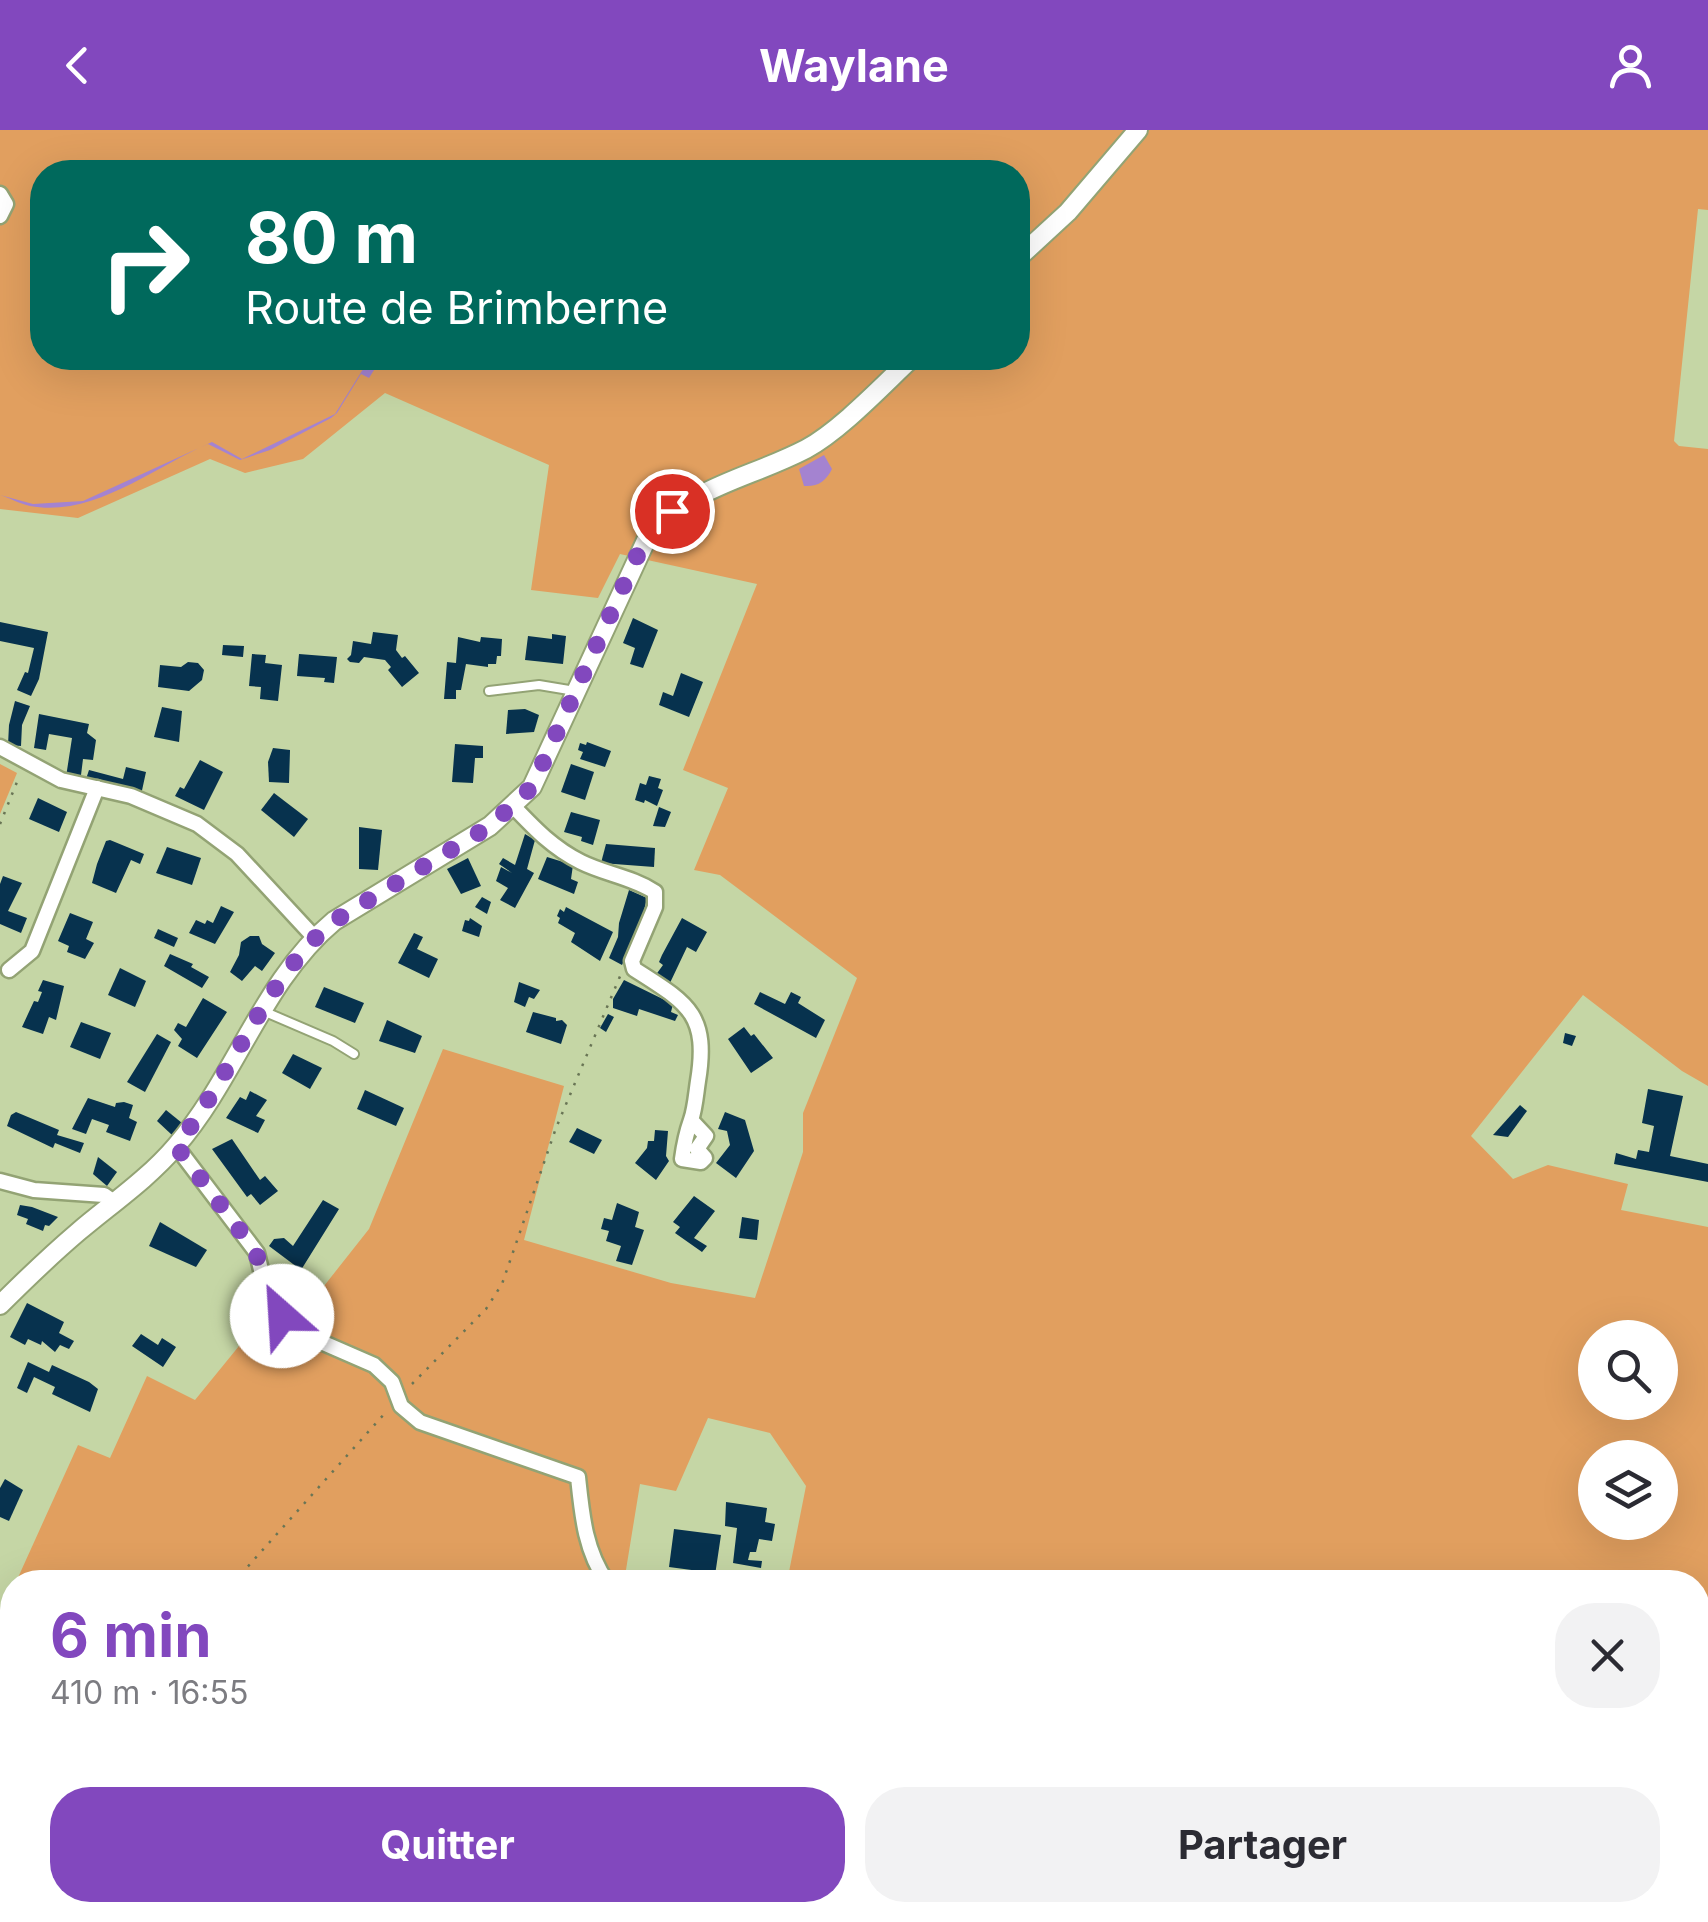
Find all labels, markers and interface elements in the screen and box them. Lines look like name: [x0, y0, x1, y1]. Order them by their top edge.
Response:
icon: back: [50, 38, 105, 93]
text: Waylane: [759, 38, 949, 93]
icon: person: [1603, 38, 1658, 93]
text: 80 m: [245, 195, 418, 280]
icon: right: [80, 200, 210, 330]
text: Route de Brimberne: [245, 280, 668, 335]
pin: [630, 469, 715, 554]
icon: arrive: [645, 484, 700, 539]
position arrow: [230, 1264, 334, 1368]
map controls: [1578, 1320, 1678, 1540]
button: search: [1578, 1320, 1678, 1420]
button: layers: [1578, 1440, 1678, 1540]
text: 6 min: [50, 1599, 212, 1671]
button: close: [1555, 1603, 1660, 1708]
text: 410 m · 16:55: [50, 1673, 248, 1712]
button: Quitter: [50, 1787, 845, 1902]
button: Partager: [865, 1787, 1660, 1902]

